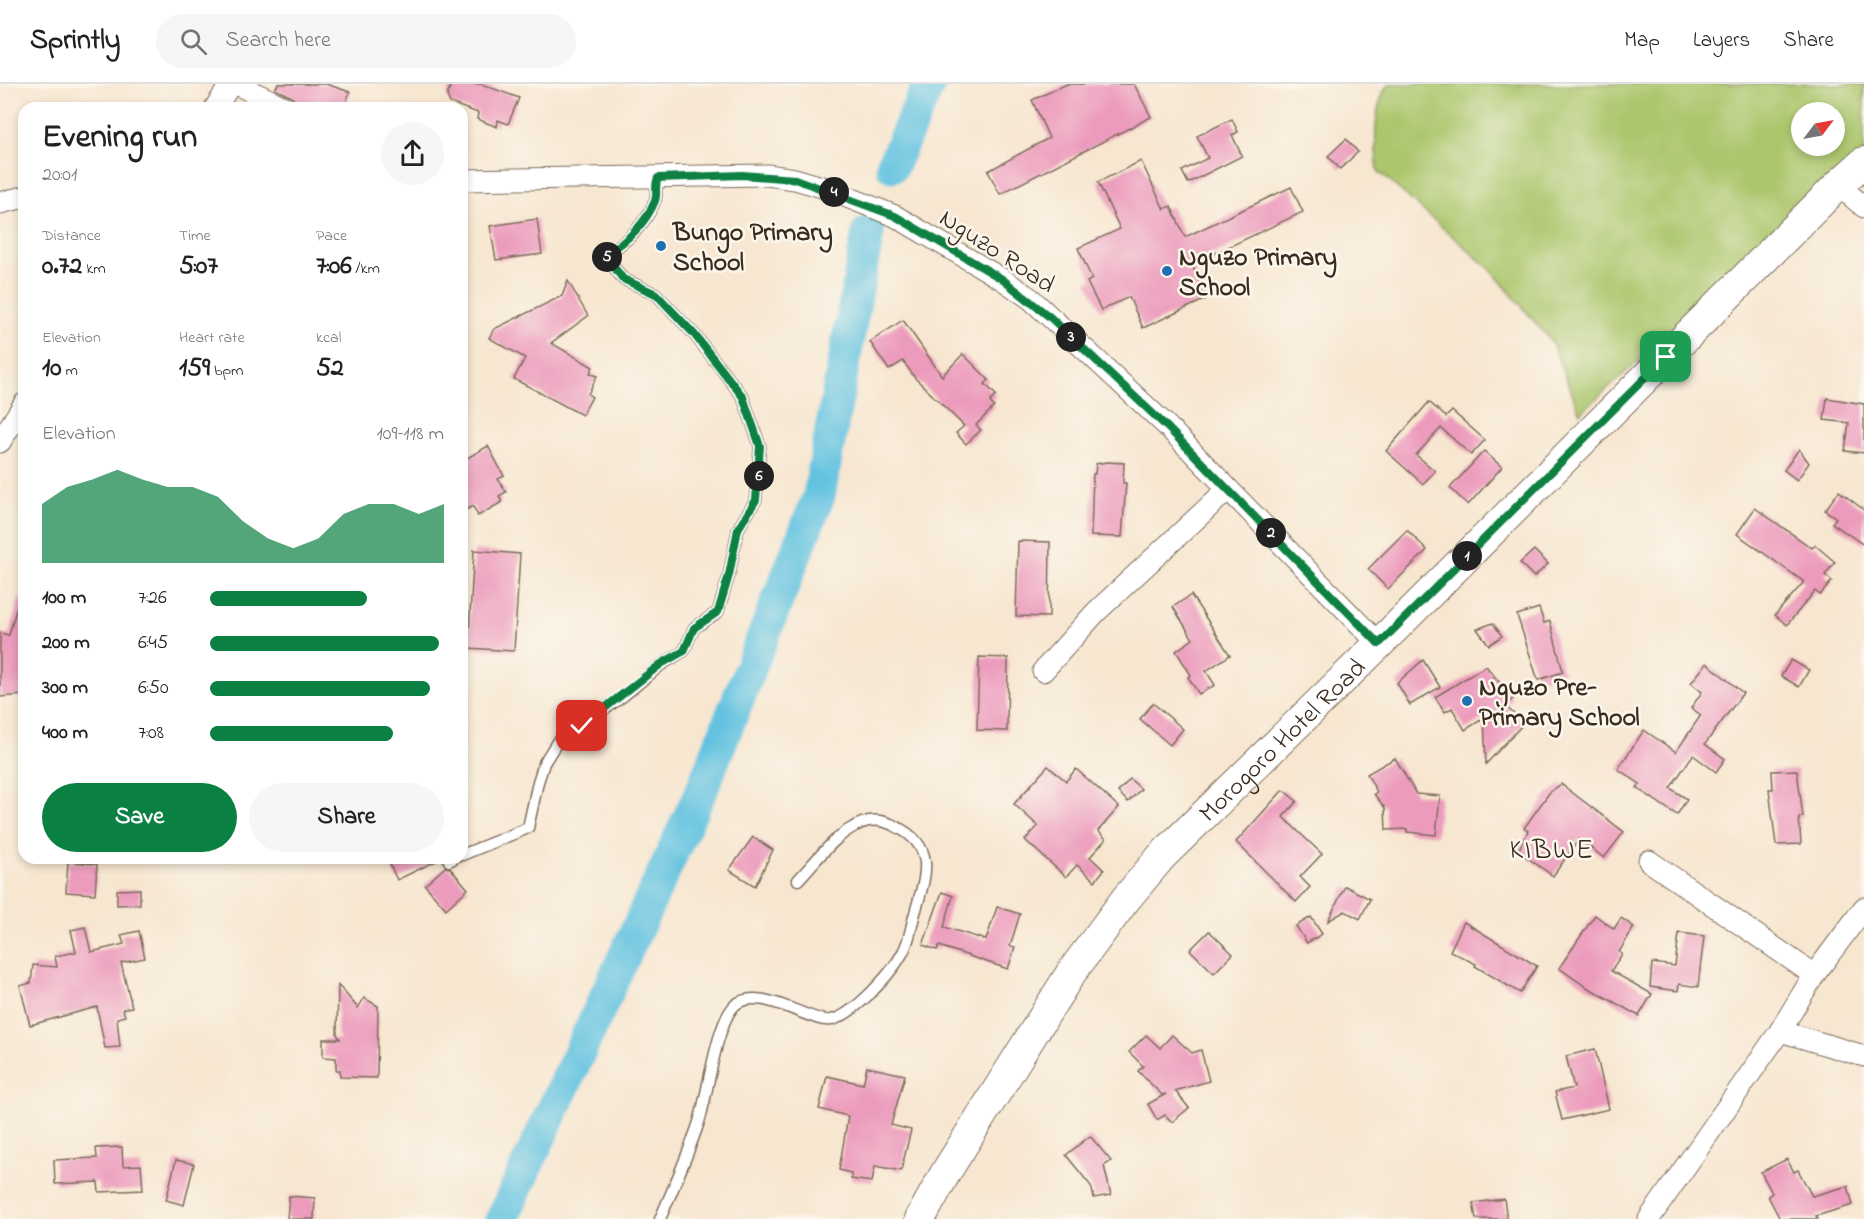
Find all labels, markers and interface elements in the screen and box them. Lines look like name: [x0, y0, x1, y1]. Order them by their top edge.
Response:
search box: [156, 14, 576, 68]
text: Sprintly: [30, 21, 120, 62]
icon: search: [177, 25, 210, 58]
text: Search here: [225, 25, 331, 57]
text: Map: [1624, 26, 1660, 56]
text: Layers: [1693, 26, 1750, 56]
text: Share: [1783, 26, 1834, 56]
north arrow: [1791, 102, 1845, 156]
map controls: [1791, 102, 1845, 156]
text: Evening run: [42, 114, 197, 162]
button: share: [381, 122, 444, 185]
text: 20:01: [42, 161, 77, 190]
pin: 4: [819, 177, 849, 207]
text: 4: [831, 180, 837, 204]
street label: Nguzo Road: [931, 201, 1062, 304]
place label: Bungo Primary School: [672, 215, 833, 283]
text: Distance: [42, 224, 101, 248]
text: Time: [179, 224, 211, 248]
text: Pace: [316, 224, 347, 248]
marker: Bungo Primary School: [654, 239, 668, 253]
place label: Nguzo Primary School: [1179, 240, 1337, 308]
pin: 5: [592, 242, 622, 272]
text: 5: [602, 245, 612, 269]
text: 0.72: [42, 248, 82, 286]
text: 5:07: [179, 248, 218, 286]
text: 7:06: [316, 248, 352, 286]
text: km: [82, 257, 106, 281]
text: /km: [352, 257, 380, 281]
marker: Nguzo Primary School: [1160, 264, 1174, 278]
pin: 3: [1056, 322, 1086, 352]
text: 3: [1068, 325, 1074, 349]
text: Elevation: [42, 326, 101, 350]
text: Heart rate: [179, 326, 245, 350]
text: kcal: [316, 326, 341, 350]
pin: [1640, 331, 1691, 382]
icon: arrive: [1649, 340, 1682, 373]
text: 10: [42, 350, 62, 388]
text: 159: [179, 350, 210, 388]
text: 52: [316, 350, 344, 388]
text: m: [62, 359, 78, 383]
text: bpm: [210, 359, 244, 383]
text: Elevation: [42, 420, 116, 449]
text: 109–118 m: [376, 420, 444, 449]
pin: 6: [744, 461, 774, 491]
text: 6: [755, 464, 763, 488]
pin: 2: [1256, 518, 1286, 548]
text: 2: [1267, 521, 1275, 545]
pin: 1: [1452, 541, 1482, 571]
text: 1: [1464, 544, 1470, 568]
text: 100 m: [42, 584, 86, 613]
text: 7:26: [138, 584, 167, 613]
text: 200 m: [42, 629, 90, 658]
text: 6:45: [138, 629, 168, 658]
street label: Morogoro Hotel Road: [1191, 650, 1376, 832]
place label: Nguzo Pre- Primary School: [1479, 670, 1640, 738]
text: 300 m: [42, 674, 88, 703]
text: 6:50: [138, 674, 169, 703]
marker: Nguzo Pre- Primary School: [1460, 694, 1474, 708]
pin: [556, 700, 607, 751]
icon: check: [565, 709, 598, 742]
text: 400 m: [42, 719, 88, 748]
text: 7:08: [138, 719, 164, 748]
button: Save: [42, 783, 237, 852]
button: Share: [249, 783, 444, 852]
district label: KIBWE: [1509, 831, 1595, 872]

